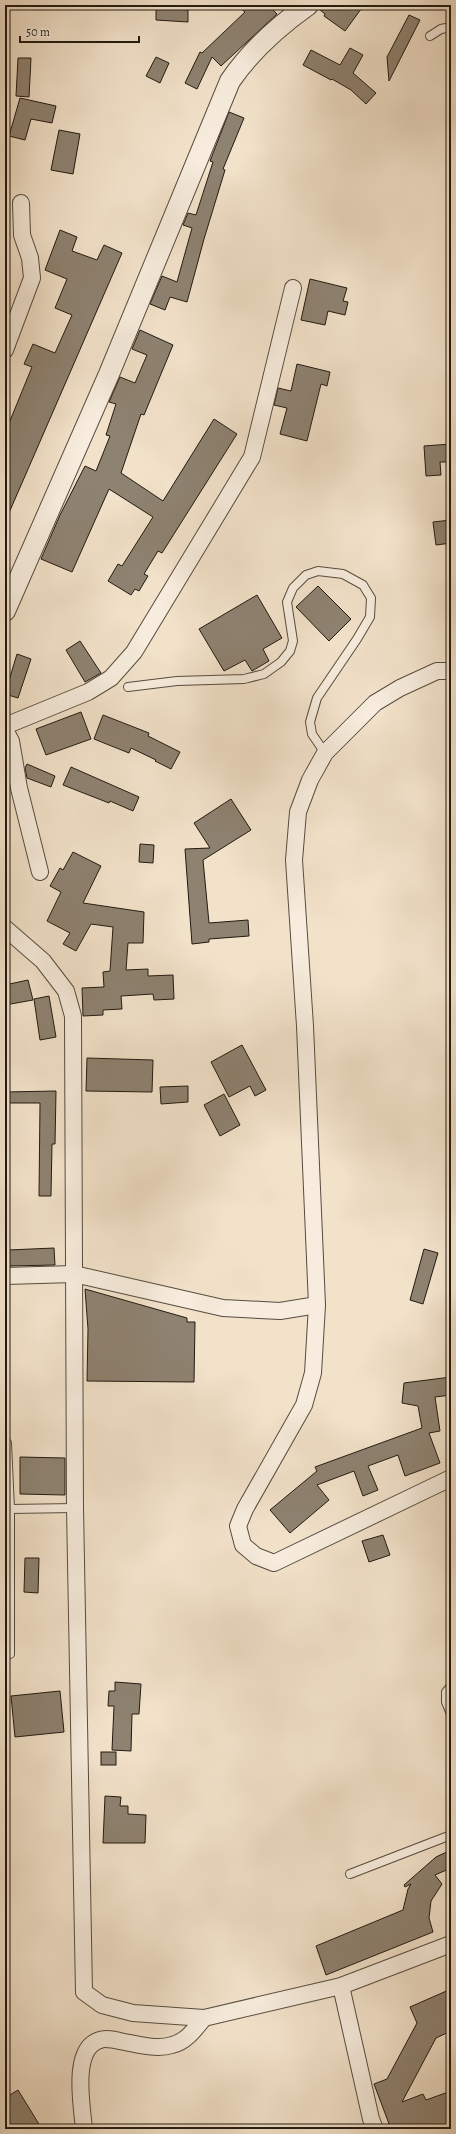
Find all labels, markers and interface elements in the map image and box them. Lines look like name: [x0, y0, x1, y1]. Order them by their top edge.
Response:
scale bar: [20, 18, 139, 44]
text: 50 m: [26, 24, 50, 40]

